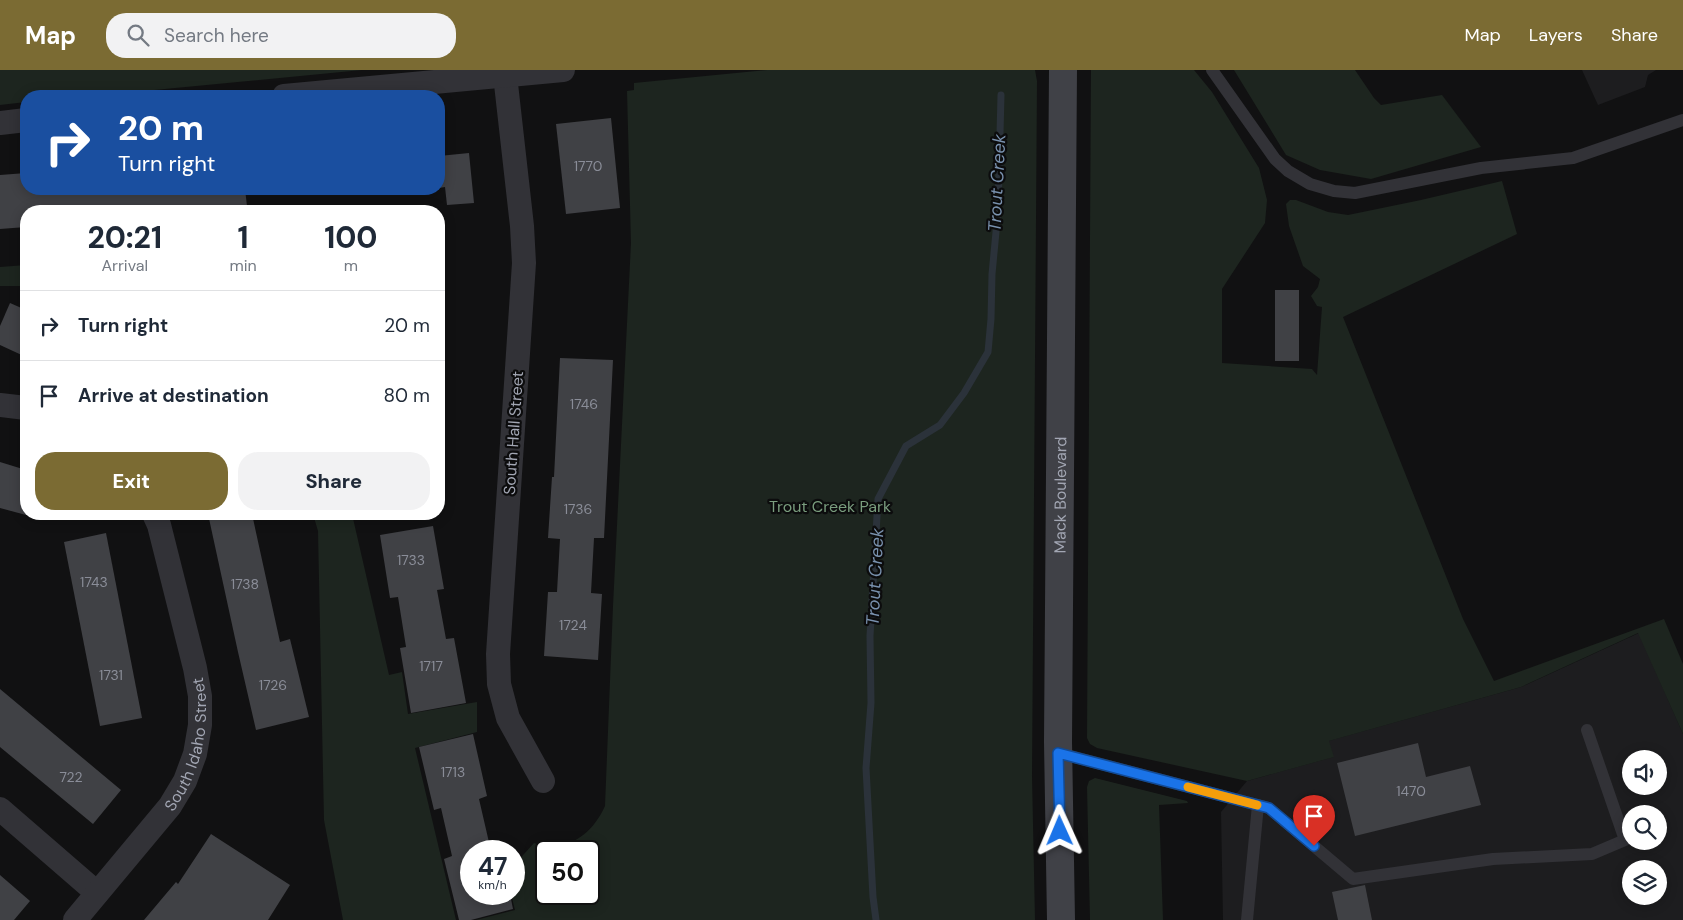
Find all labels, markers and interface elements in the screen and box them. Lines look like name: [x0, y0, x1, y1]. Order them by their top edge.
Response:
search box: [106, 13, 456, 58]
text: Map: [25, 20, 76, 51]
icon: search: [124, 21, 152, 49]
text: Search here: [164, 23, 269, 48]
text: Map: [1465, 23, 1501, 47]
text: Layers: [1529, 23, 1583, 47]
text: Share: [1611, 23, 1658, 47]
text: 20 m: [118, 105, 204, 151]
icon: right: [35, 110, 100, 175]
water label: Trout Creek: [982, 133, 1012, 233]
text: Turn right: [118, 149, 215, 178]
house number: 1770: [574, 157, 602, 175]
text: 20:21: [87, 218, 162, 257]
text: 1: [238, 218, 249, 257]
text: 100: [324, 218, 378, 257]
text: Arrival: [101, 255, 148, 276]
text: min: [229, 255, 257, 276]
text: m: [344, 255, 358, 276]
icon: right: [35, 312, 63, 340]
text: Turn right: [78, 313, 168, 338]
text: 20 m: [384, 313, 430, 338]
street label: South Hall Street: [499, 370, 528, 496]
icon: arrive: [35, 382, 63, 410]
text: Arrive at destination: [78, 383, 269, 408]
text: 80 m: [383, 383, 430, 408]
house number: 1746: [570, 395, 598, 413]
street label: Mack Boulevard: [1049, 437, 1071, 554]
button: Exit: [35, 452, 228, 510]
button: Share: [238, 452, 430, 510]
park label: Trout Creek Park: [769, 496, 891, 517]
house number: 1736: [564, 500, 592, 518]
water label: Trout Creek: [860, 527, 890, 627]
house number: 1733: [397, 551, 425, 569]
house number: 1743: [80, 573, 108, 591]
house number: 1738: [231, 575, 259, 593]
house number: 1724: [559, 616, 587, 634]
house number: 1717: [419, 657, 443, 675]
house number: 1731: [99, 666, 123, 684]
street label: South Idaho Street: [160, 676, 211, 815]
house number: 1726: [259, 676, 287, 694]
map controls: [1622, 750, 1667, 905]
button: sound: [1622, 750, 1667, 795]
house number: 1713: [441, 763, 465, 781]
house number: 722: [59, 768, 83, 786]
house number: 1470: [1396, 782, 1426, 800]
pin: [1293, 795, 1335, 846]
icon: arrive: [1300, 802, 1328, 830]
position arrow: [1033, 804, 1085, 856]
button: search: [1622, 805, 1667, 850]
speed limit sign: 50: [535, 840, 600, 905]
text: 47: [478, 850, 507, 883]
button: layers: [1622, 860, 1667, 905]
text: km/h: [478, 877, 507, 893]

